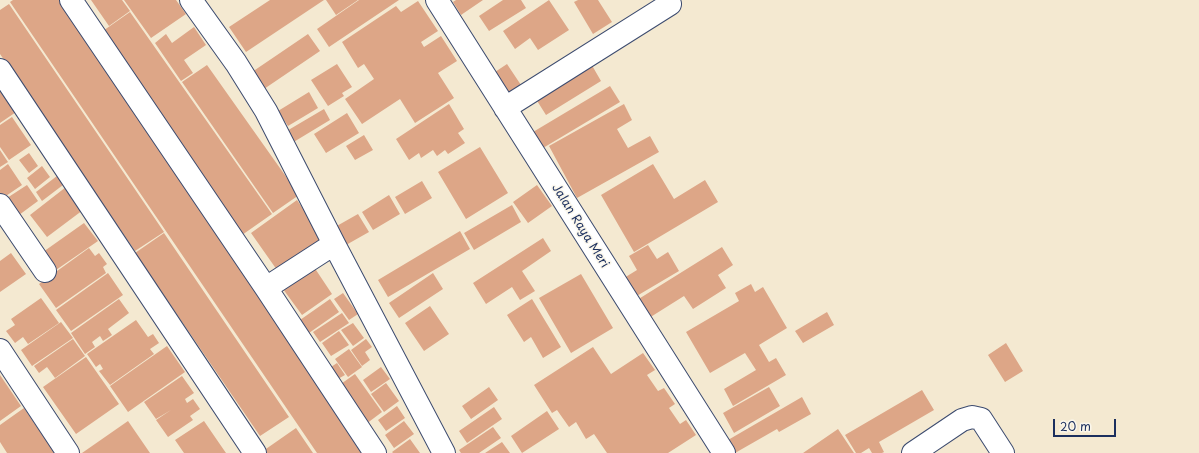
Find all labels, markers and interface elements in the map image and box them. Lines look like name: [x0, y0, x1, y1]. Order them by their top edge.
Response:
street label: Jalan Raya Meri: [548, 181, 612, 271]
scale bar: [1055, 411, 1118, 437]
text: 20 m: [1060, 417, 1091, 435]

